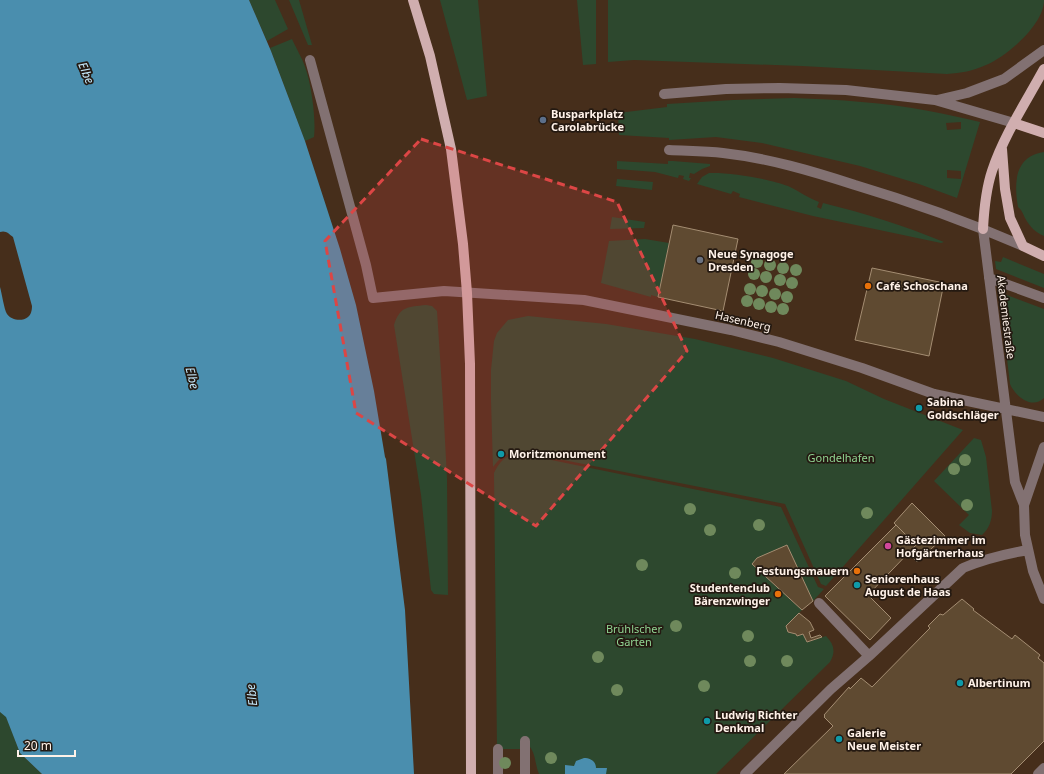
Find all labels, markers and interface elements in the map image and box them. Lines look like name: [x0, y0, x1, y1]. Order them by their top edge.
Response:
water label: Elbe: [74, 59, 99, 86]
place label: Busparkplatz Carolabrücke: [551, 106, 625, 134]
marker: Busparkplatz Carolabrücke: [538, 115, 548, 125]
place label: Neue Synagoge Dresden: [708, 246, 794, 274]
marker: Neue Synagoge Dresden: [695, 255, 705, 265]
street label: Akademiestraße: [994, 274, 1019, 360]
place label: Café Schoschana: [876, 278, 968, 293]
marker: Café Schoschana: [863, 281, 873, 291]
street label: Hasenberg: [714, 307, 772, 334]
water label: Elbe: [182, 365, 203, 391]
place label: Sabina Goldschläger: [927, 394, 999, 422]
marker: Sabina Goldschläger: [914, 403, 924, 413]
place label: Moritzmonument: [509, 446, 606, 461]
marker: Moritzmonument: [496, 449, 506, 459]
park label: Gondelhafen: [807, 450, 875, 465]
place label: Gästezimmer im Hofgärtnerhaus: [896, 532, 986, 560]
marker: Gästezimmer im Hofgärtnerhaus: [883, 541, 893, 551]
place label: Festungsmauern: [756, 563, 849, 578]
marker: Festungsmauern: [852, 566, 862, 576]
place label: Seniorenhaus August de Haas: [865, 571, 951, 599]
place label: Studentenclub Bärenzwinger: [690, 580, 770, 608]
marker: Seniorenhaus August de Haas: [852, 580, 862, 590]
marker: Studentenclub Bärenzwinger: [773, 589, 783, 599]
park label: Brühlscher Garten: [606, 621, 663, 649]
place label: Albertinum: [968, 675, 1030, 690]
marker: Albertinum: [955, 678, 965, 688]
water label: Elbe: [242, 683, 261, 707]
place label: Ludwig Richter Denkmal: [715, 707, 797, 735]
marker: Ludwig Richter Denkmal: [702, 716, 712, 726]
place label: Galerie Neue Meister: [847, 725, 921, 753]
scale bar: [18, 732, 75, 758]
marker: Galerie Neue Meister: [834, 734, 844, 744]
text: 20 m: [24, 737, 52, 754]

